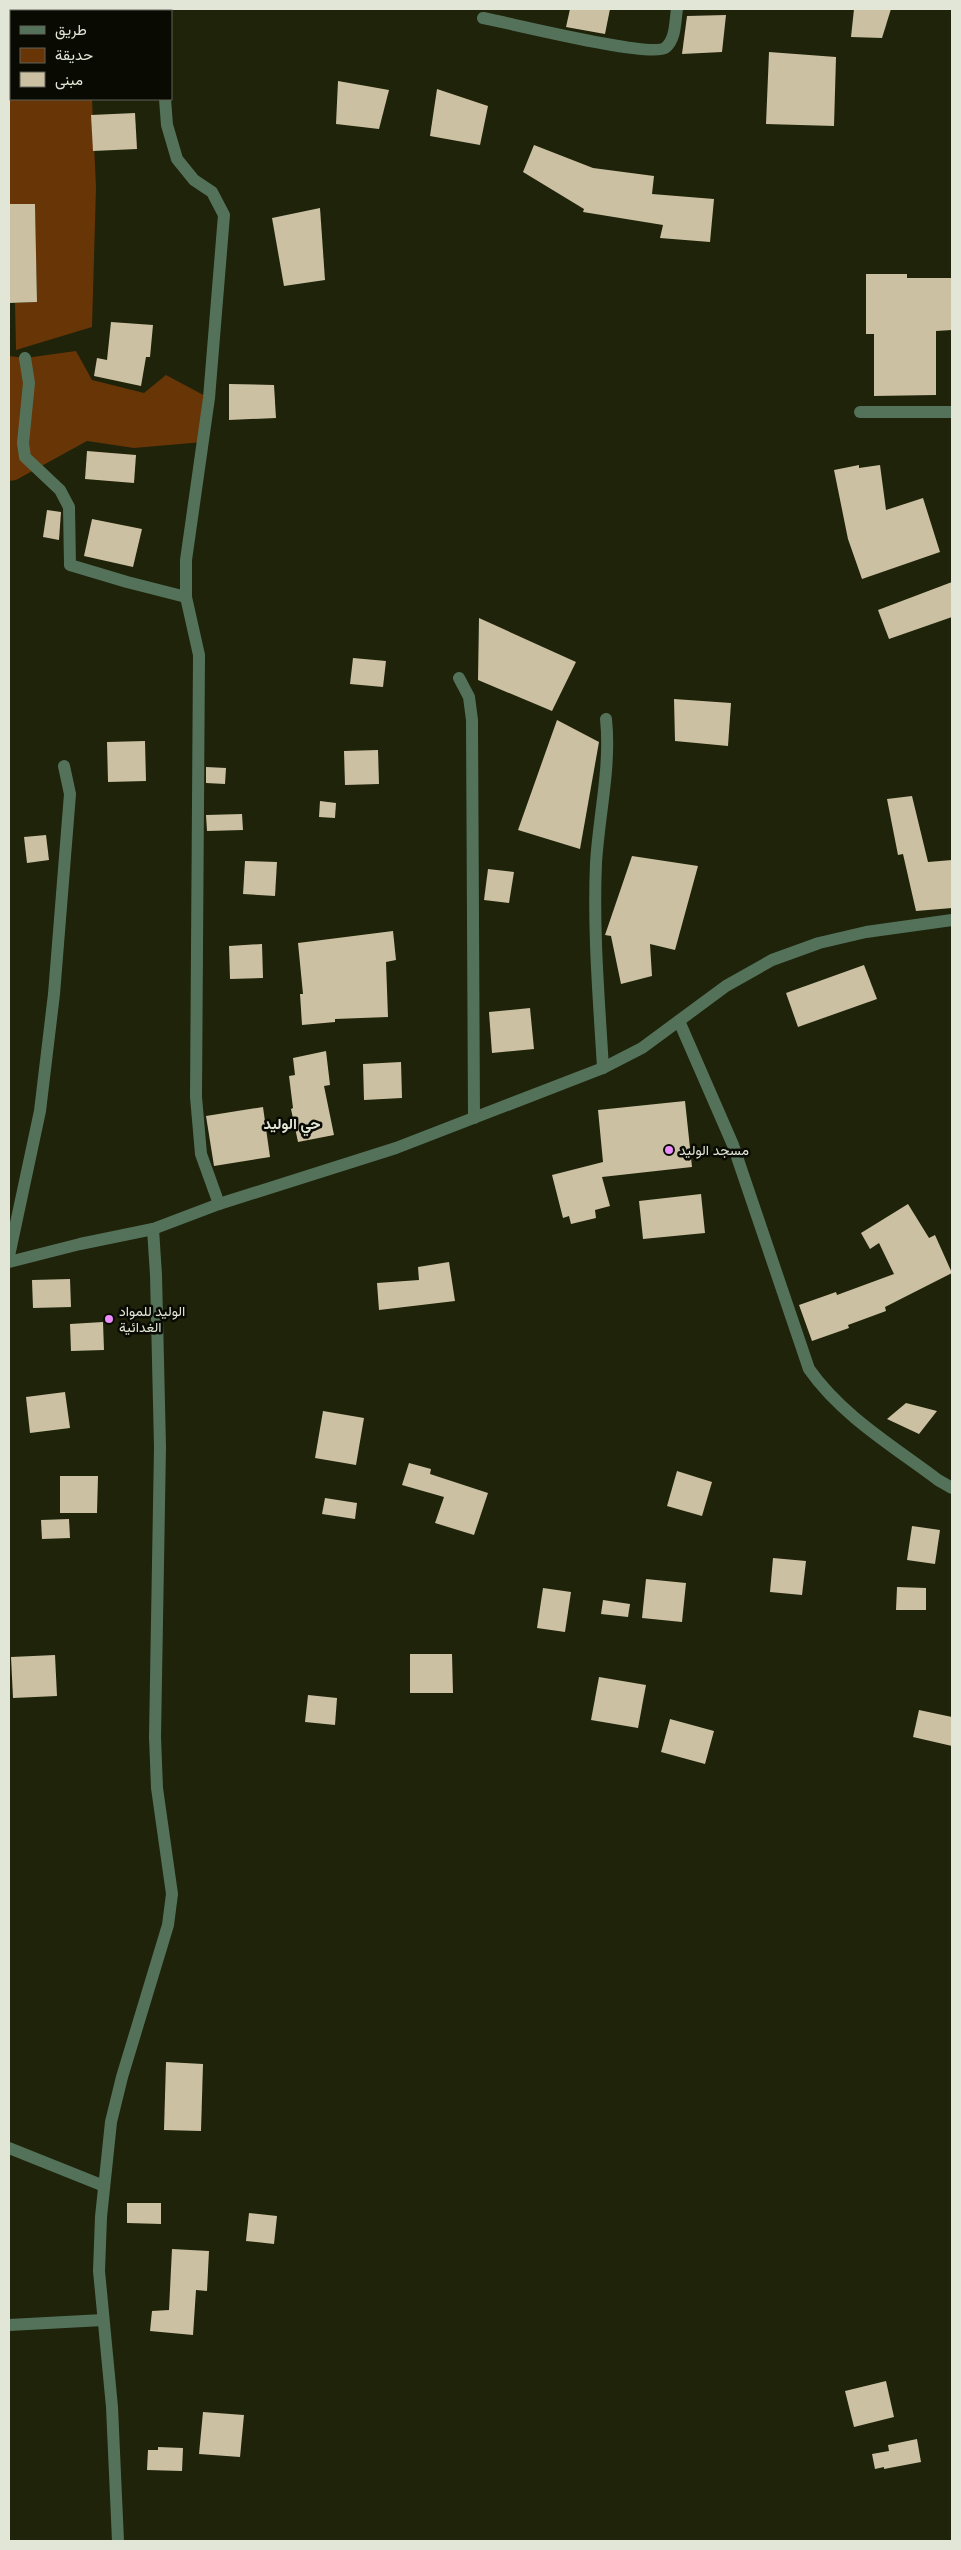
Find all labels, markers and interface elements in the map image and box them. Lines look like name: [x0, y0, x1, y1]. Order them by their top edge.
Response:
legend: [10, 10, 172, 100]
text: طريق: [55, 21, 87, 40]
text: حديقة: [55, 46, 93, 64]
text: مبنى: [55, 71, 83, 90]
district label: حي الوليد: [264, 1115, 320, 1137]
place label: مسجد الوليد: [679, 1142, 749, 1159]
marker: مسجد الوليد: [663, 1144, 675, 1156]
place label: الوليد للمواد الغدائية: [119, 1303, 185, 1335]
marker: الوليد للمواد الغدائية: [103, 1313, 115, 1325]

